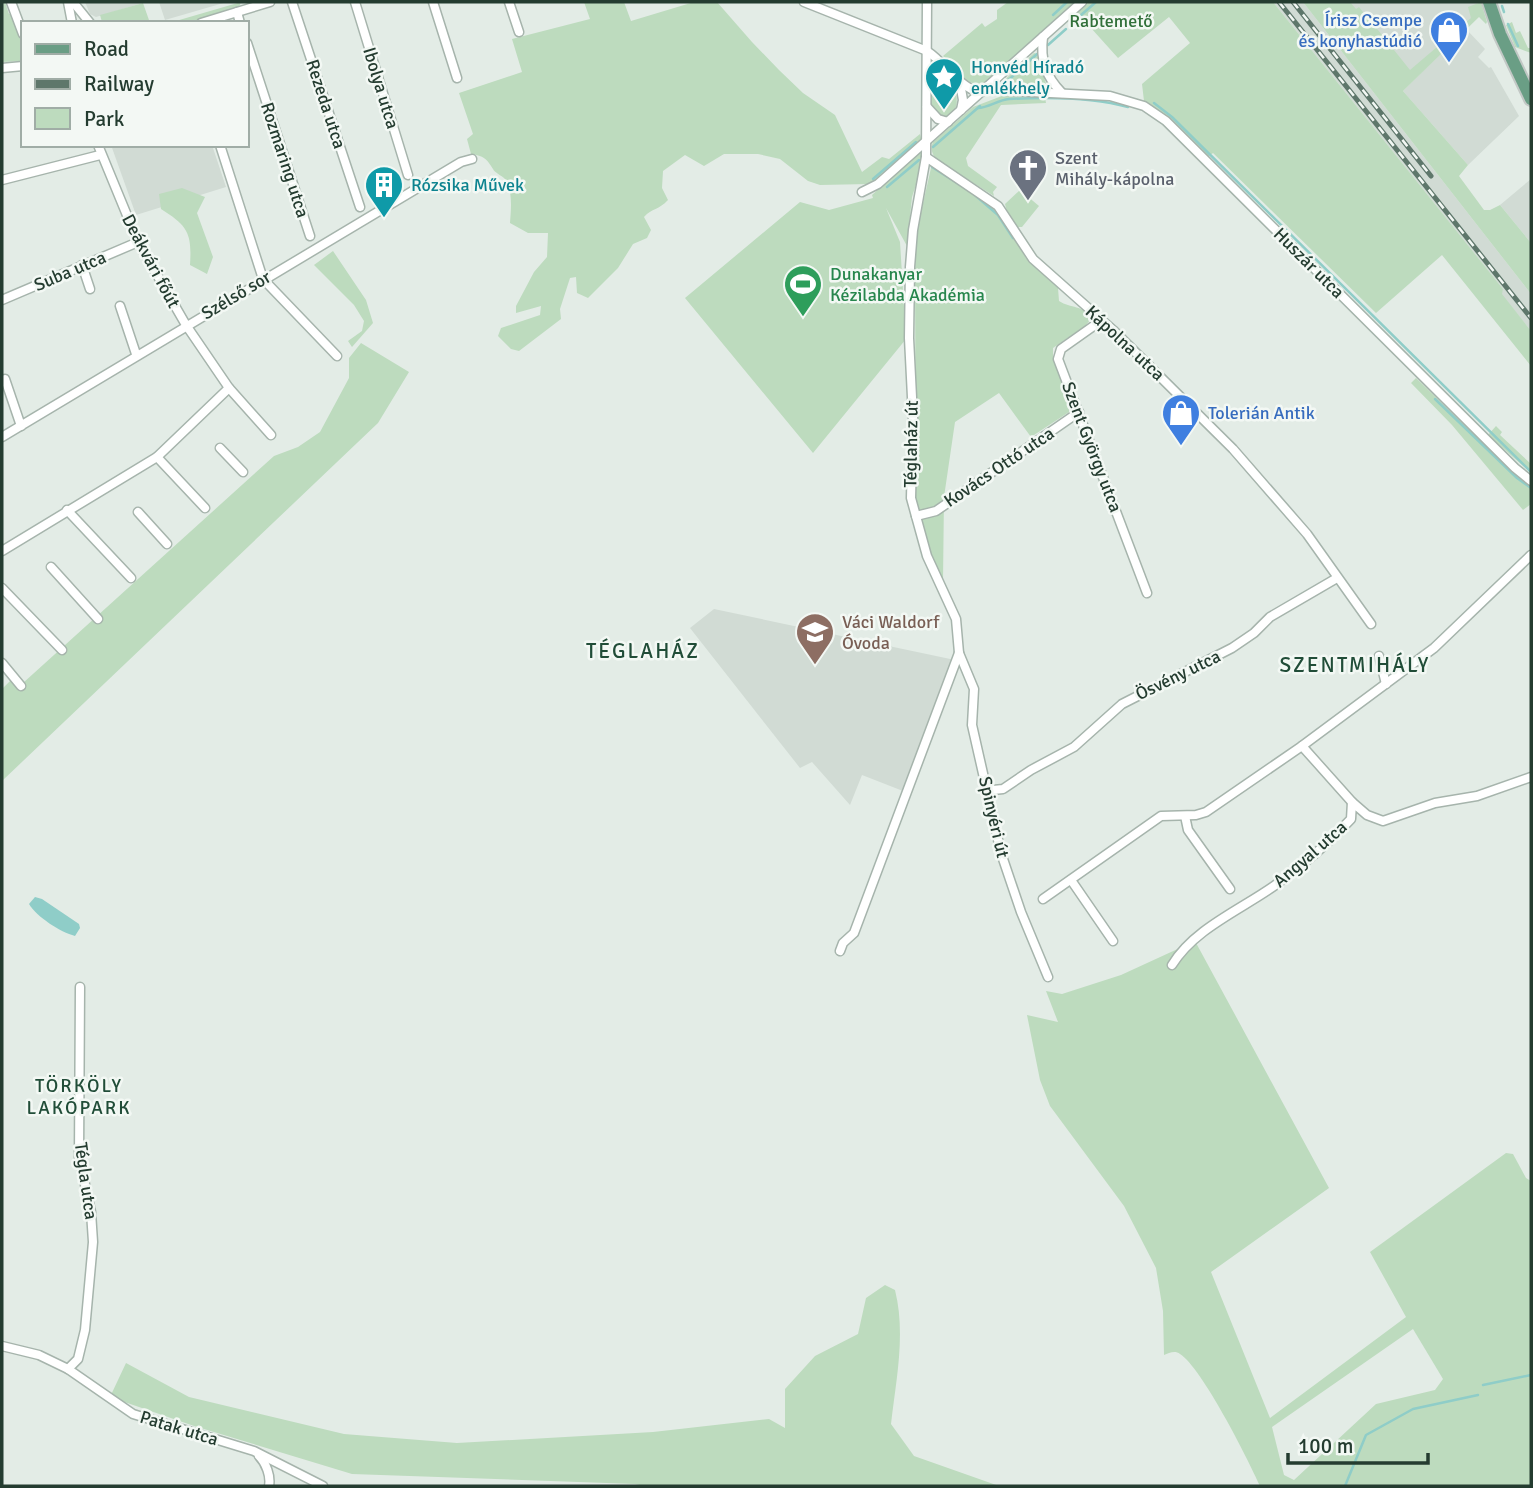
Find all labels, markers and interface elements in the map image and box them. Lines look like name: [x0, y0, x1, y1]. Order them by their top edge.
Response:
place label: Írisz Csempe és konyhastúdió: [1299, 9, 1422, 52]
shop icon: Írisz Csempe és konyhastúdió: [1428, 9, 1470, 64]
park label: Rabtemető: [1069, 10, 1153, 32]
legend: [21, 21, 248, 147]
text: Road: [84, 36, 129, 62]
street label: Ibolya utca: [358, 45, 404, 131]
place icon: Honvéd Híradó emlékhely: [923, 56, 965, 111]
place label: Honvéd Híradó emlékhely: [971, 56, 1084, 99]
street label: Rezeda utca: [301, 57, 351, 151]
text: Railway: [84, 71, 154, 97]
street label: Rozmaring utca: [256, 100, 314, 220]
text: Park: [84, 106, 125, 132]
church icon: Szent Mihály-kápolna: [1007, 147, 1049, 202]
place label: Szent Mihály-kápolna: [1055, 147, 1174, 190]
building icon: Rózsika Művek: [363, 164, 405, 219]
place label: Rózsika Művek: [411, 174, 524, 196]
street label: Deákvári főút: [117, 210, 185, 312]
street label: Huszár utca: [1269, 223, 1349, 303]
street label: Suba utca: [31, 246, 109, 296]
sports icon: Dunakanyar Kézilabda Akadémia: [782, 263, 824, 318]
place label: Dunakanyar Kézilabda Akadémia: [830, 263, 985, 306]
street label: Szélső sor: [197, 266, 275, 324]
street label: Kápolna utca: [1081, 301, 1169, 385]
street label: Szent György utca: [1057, 379, 1127, 515]
shop icon: Tolerián Antik: [1160, 392, 1202, 447]
street label: Téglaház út: [899, 400, 923, 488]
place label: Tolerián Antik: [1208, 402, 1315, 424]
street label: Kovács Ottó utca: [940, 422, 1058, 512]
school or university icon: Váci Waldorf Óvoda: [794, 611, 836, 666]
place label: Váci Waldorf Óvoda: [842, 611, 940, 654]
district label: TÉGLAHÁZ: [586, 638, 700, 664]
street label: Ösvény utca: [1132, 645, 1224, 705]
district label: SZENTMIHÁLY: [1280, 652, 1430, 678]
street label: Spinyéri út: [974, 774, 1014, 860]
street label: Angyal utca: [1269, 816, 1351, 892]
district label: TÖRKÖLY LAKÓPARK: [27, 1074, 131, 1120]
street label: Tégla utca: [70, 1141, 102, 1221]
street label: Patak utca: [137, 1406, 221, 1450]
scale bar: [1288, 1422, 1428, 1466]
text: 100 m: [1298, 1433, 1353, 1459]

